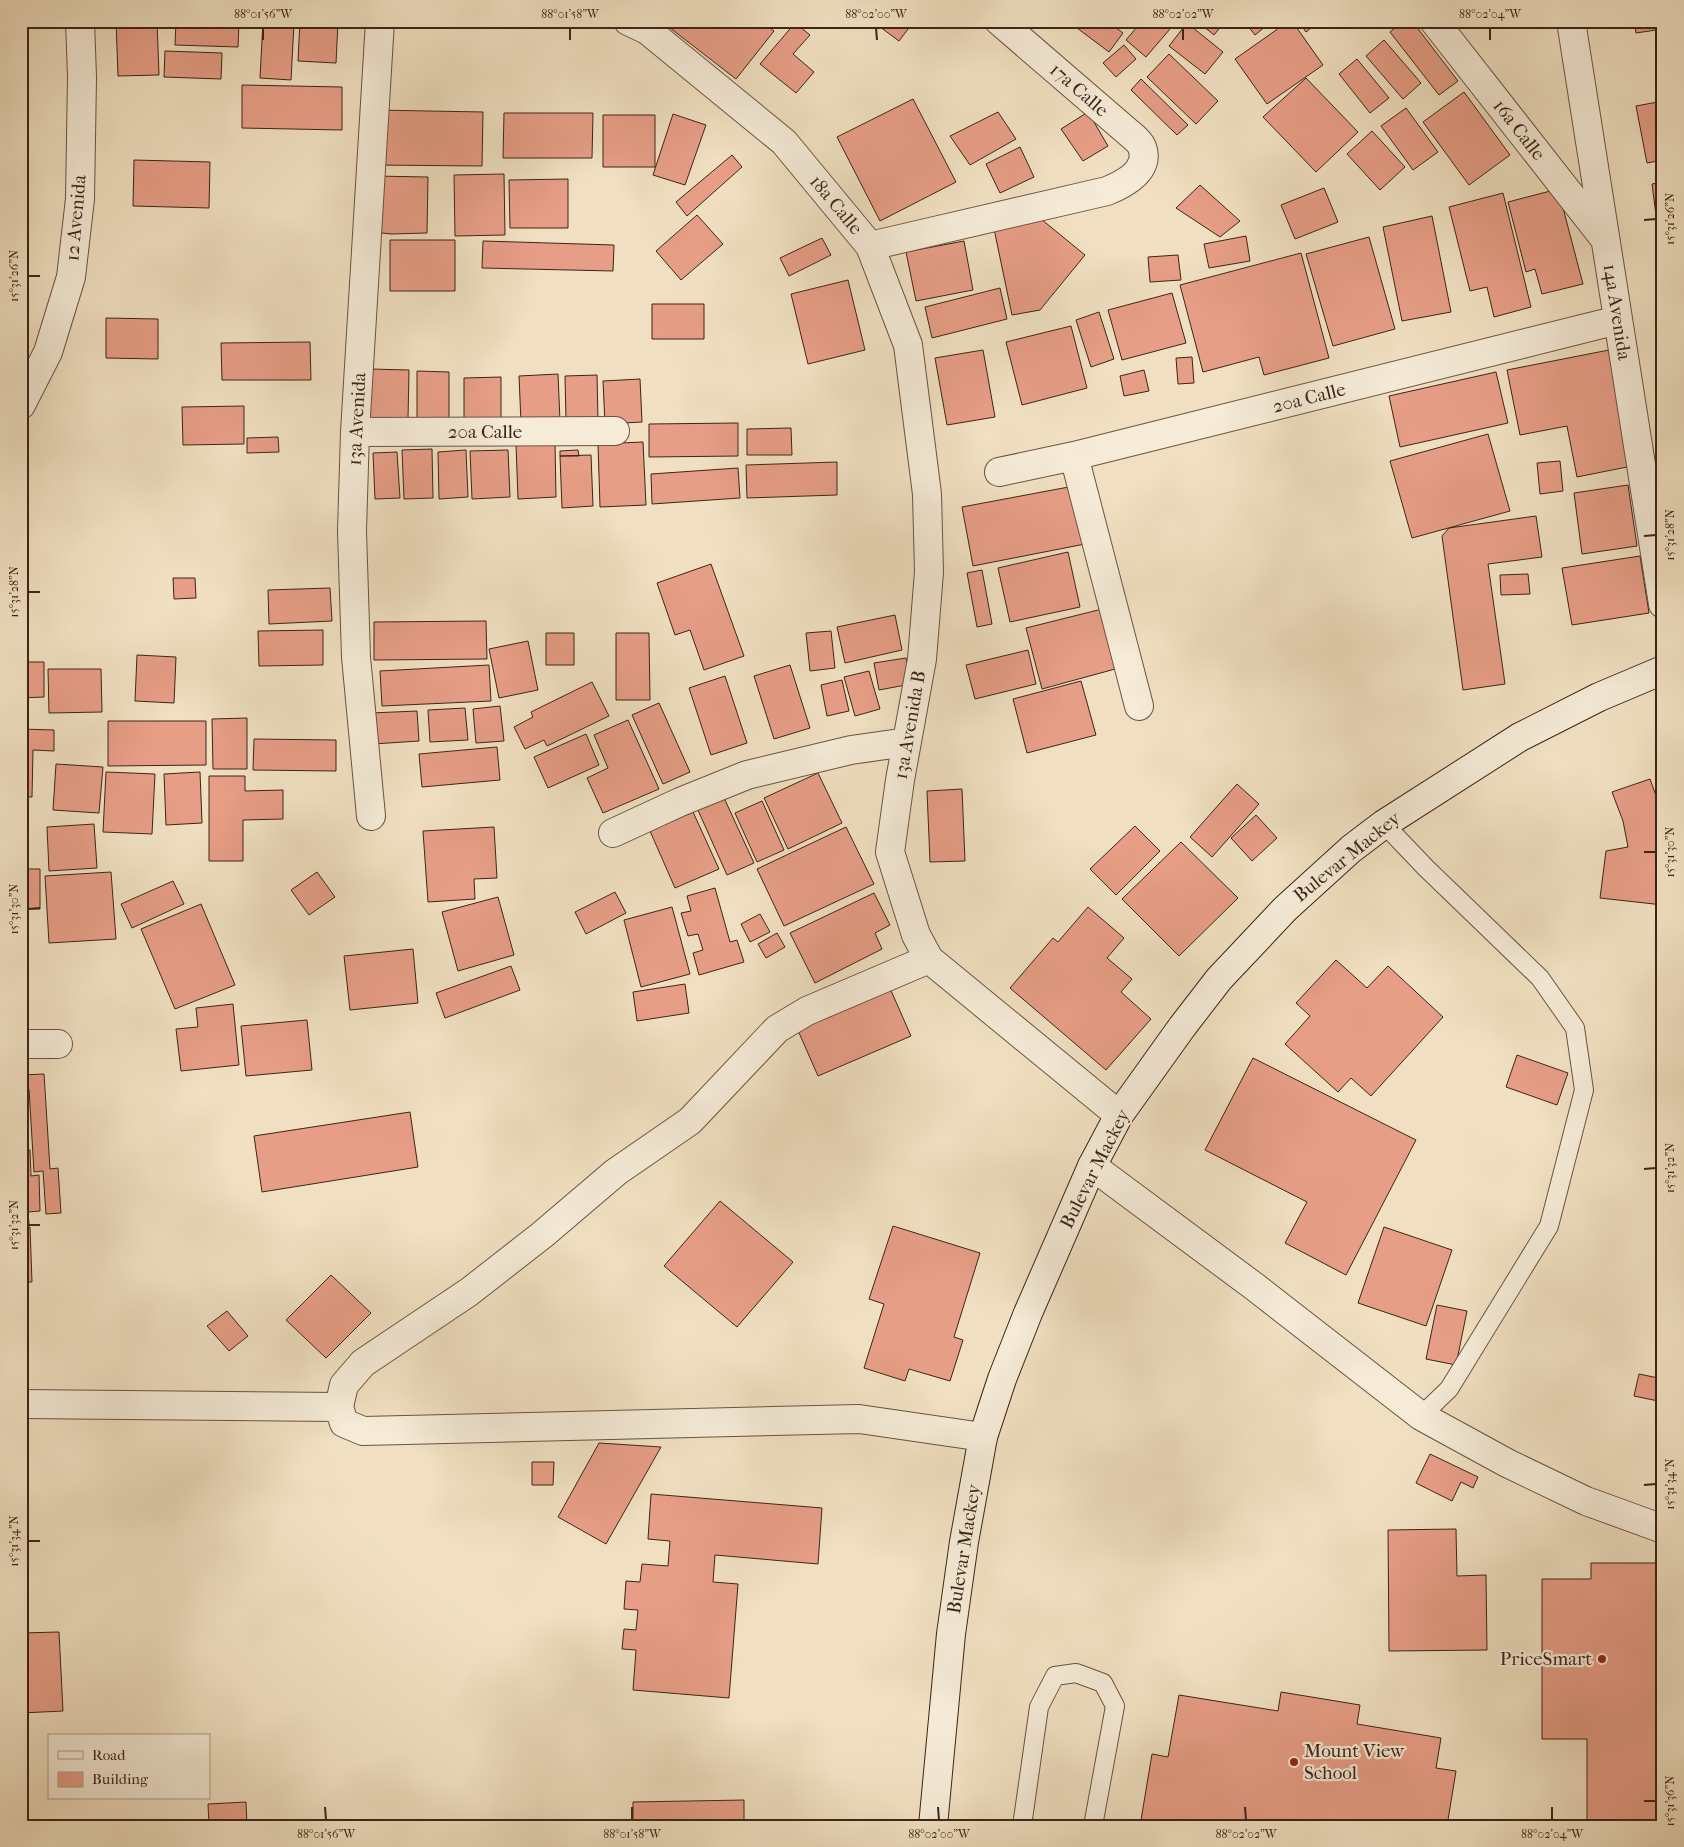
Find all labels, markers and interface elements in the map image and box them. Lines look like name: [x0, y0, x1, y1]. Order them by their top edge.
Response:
text: 88°01'56"W: [234, 7, 293, 21]
text: 88°01'58"W: [541, 7, 600, 21]
text: 88°02'00"W: [845, 7, 908, 21]
text: 88°02'02"W: [1152, 7, 1215, 21]
text: 88°02'04"W: [1459, 7, 1522, 21]
street label: 17a Calle: [1045, 59, 1113, 121]
street label: 16a Calle: [1488, 95, 1550, 165]
street label: 18a Calle: [805, 171, 867, 239]
street label: 12 Avenida: [61, 174, 91, 262]
text: 15°31'26"N: [1663, 193, 1677, 245]
text: 15°31'26"N: [7, 250, 21, 302]
street label: 14a Avenida: [1599, 262, 1635, 362]
street label: 13a Avenida: [344, 372, 370, 466]
street label: 20a Calle: [1270, 378, 1348, 418]
street label: 20a Calle: [448, 421, 522, 443]
text: 15°31'28"N: [1663, 509, 1677, 561]
text: 15°31'28"N: [7, 566, 21, 618]
street label: 13a Avenida B: [890, 669, 930, 781]
street label: Bulevar Mackey: [1289, 807, 1405, 907]
text: 15°31'30"N: [1663, 827, 1677, 877]
text: 15°31'30"N: [7, 884, 21, 934]
street label: Bulevar Mackey: [1055, 1105, 1135, 1232]
text: 15°31'32"N: [1663, 1143, 1677, 1193]
text: 15°31'32"N: [7, 1200, 21, 1250]
text: 15°31'34"N: [1663, 1458, 1677, 1510]
street label: Bulevar Mackey: [943, 1482, 985, 1615]
text: 15°31'34"N: [7, 1515, 21, 1567]
place label: PriceSmart: [1500, 1648, 1592, 1670]
marker: PriceSmart: [1596, 1653, 1608, 1665]
legend: [48, 1734, 210, 1800]
place label: Mount View School: [1304, 1740, 1405, 1784]
text: Road: [92, 1746, 126, 1764]
marker: Mount View School: [1288, 1756, 1300, 1768]
text: Building: [92, 1770, 149, 1788]
text: 15°31'36"N: [1663, 1776, 1677, 1826]
text: 88°01'56"W: [297, 1827, 356, 1841]
text: 88°01'58"W: [603, 1827, 662, 1841]
text: 88°02'00"W: [908, 1827, 971, 1841]
text: 88°02'02"W: [1215, 1827, 1278, 1841]
text: 88°02'04"W: [1521, 1827, 1584, 1841]

